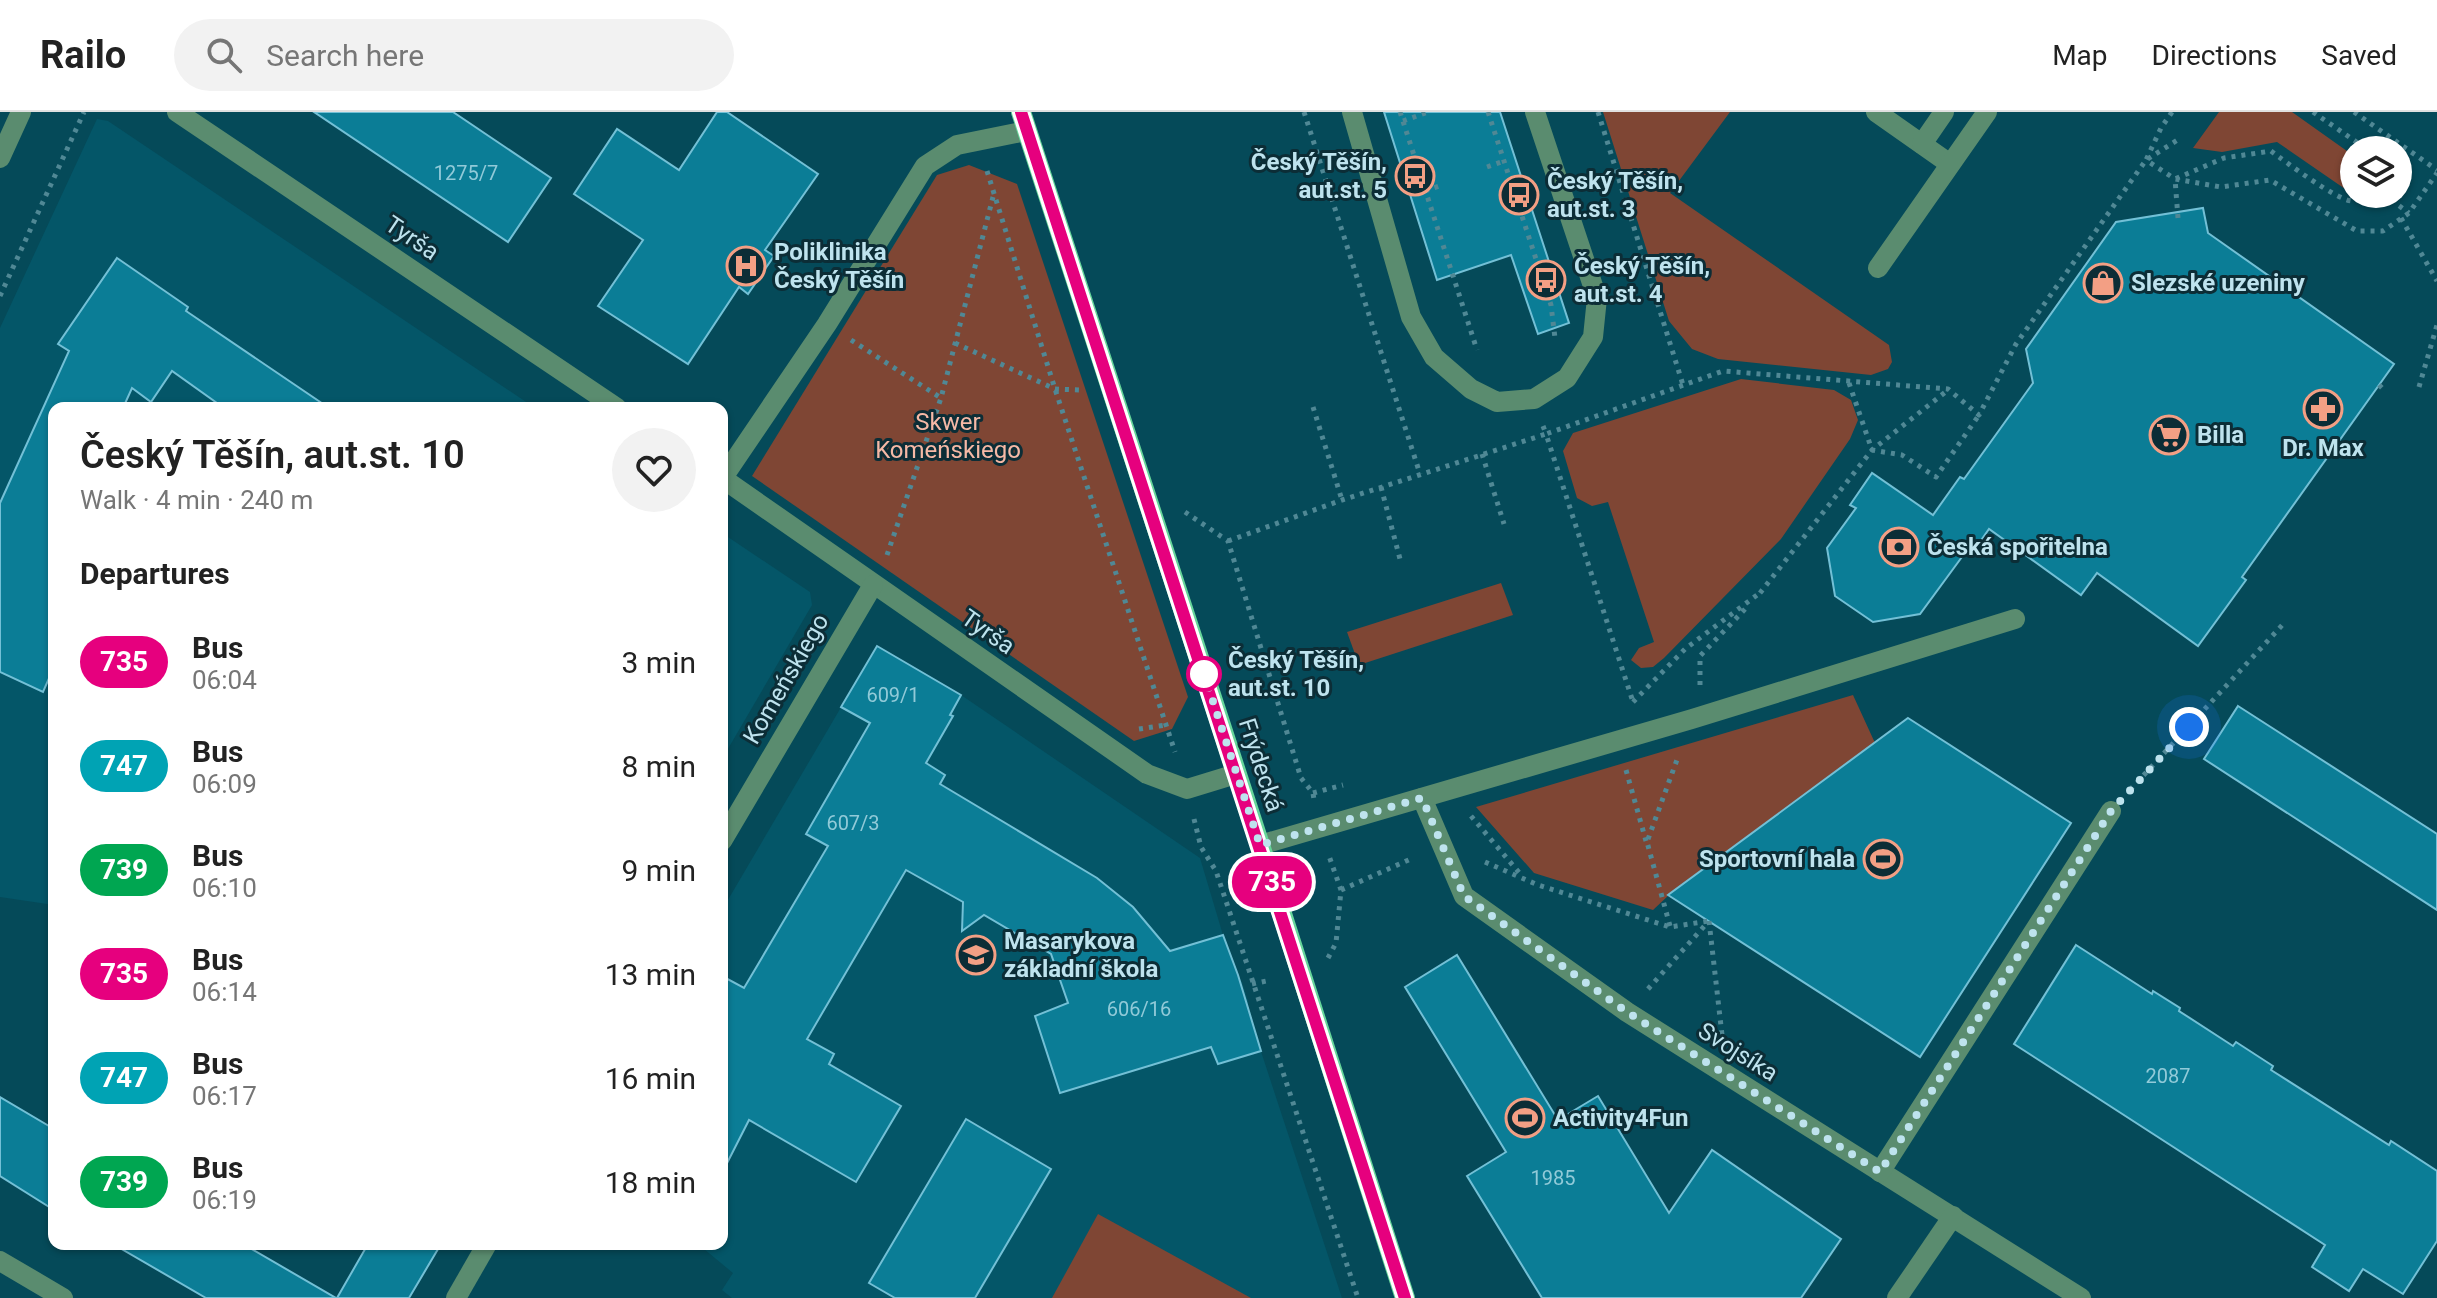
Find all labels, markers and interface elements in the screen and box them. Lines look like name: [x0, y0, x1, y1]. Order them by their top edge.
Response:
search box: [174, 19, 734, 91]
text: Railo: [40, 33, 126, 77]
icon: search: [202, 33, 246, 77]
text: Search here: [266, 38, 424, 73]
text: Map: [2052, 39, 2108, 72]
text: Directions: [2152, 39, 2277, 72]
text: Saved: [2321, 39, 2397, 72]
map controls: [2340, 136, 2412, 208]
button: layers: [2340, 136, 2412, 208]
place label: Český Těšín, aut.st. 5: [1251, 148, 1387, 204]
bus stop icon: Český Těšín, aut.st. 5: [1394, 155, 1436, 197]
house number: 1275/7: [434, 161, 498, 185]
place label: Český Těšín, aut.st. 3: [1547, 167, 1683, 223]
bus stop icon: Český Těšín, aut.st. 3: [1498, 174, 1540, 216]
street label: Tyrša: [380, 210, 444, 266]
place label: Poliklinika Český Těšín: [774, 238, 904, 294]
hospital icon: Poliklinika Český Těšín: [725, 245, 767, 287]
place label: Český Těšín, aut.st. 4: [1574, 252, 1710, 308]
bus stop icon: Český Těšín, aut.st. 4: [1525, 259, 1567, 301]
shop icon: Slezské uzeniny: [2082, 262, 2124, 304]
place label: Slezské uzeniny: [2131, 269, 2306, 297]
pharmacy icon: Dr. Max: [2302, 388, 2344, 430]
park label: Skwer Komeńskiego: [875, 408, 1021, 464]
supermarket icon: Billa: [2148, 414, 2190, 456]
place label: Billa: [2197, 421, 2244, 449]
button: heart: [612, 428, 696, 512]
text: Český Těšín, aut.st. 10: [80, 433, 465, 477]
place label: Dr. Max: [2282, 434, 2365, 462]
text: Walk · 4 min · 240 m: [80, 485, 313, 515]
bank icon: Česká spořitelna: [1878, 526, 1920, 568]
place label: Česká spořitelna: [1927, 533, 2108, 561]
text: Departures: [80, 556, 230, 591]
street label: Tyrša: [956, 604, 1020, 660]
street label: Komeńskiego: [737, 609, 835, 749]
text: Bus: [192, 630, 243, 665]
text: 735: [100, 645, 148, 678]
text: 3 min: [622, 645, 696, 680]
place label: Český Těšín, aut.st. 10: [1228, 646, 1364, 702]
marker: Český Těšín, aut.st. 10: [1187, 657, 1221, 691]
text: 06:04: [192, 665, 257, 695]
house number: 609/1: [866, 683, 920, 707]
your location: [2169, 707, 2209, 747]
street label: Frýdecká: [1233, 715, 1289, 815]
text: Bus: [192, 734, 243, 769]
text: 747: [100, 749, 148, 782]
text: 8 min: [622, 749, 696, 784]
text: 06:09: [192, 769, 257, 799]
house number: 607/3: [826, 811, 880, 835]
text: Bus: [192, 838, 243, 873]
sports icon: Sportovní hala: [1862, 838, 1904, 880]
place label: Sportovní hala: [1699, 845, 1855, 873]
text: 739: [100, 853, 148, 886]
text: 9 min: [622, 853, 696, 888]
line badge: 735: [1226, 856, 1318, 908]
text: 735: [1248, 865, 1296, 898]
text: 06:10: [192, 873, 257, 903]
place label: Masarykova základní škola: [1004, 927, 1159, 983]
school or university icon: Masarykova základní škola: [955, 934, 997, 976]
text: Bus: [192, 942, 243, 977]
text: 735: [100, 957, 148, 990]
text: 13 min: [605, 957, 696, 992]
text: 06:14: [192, 977, 257, 1007]
house number: 606/16: [1107, 997, 1171, 1021]
street label: Svojsíka: [1693, 1017, 1783, 1087]
text: Bus: [192, 1046, 243, 1081]
text: 747: [100, 1061, 148, 1094]
text: 16 min: [605, 1061, 696, 1096]
house number: 2087: [2146, 1064, 2190, 1088]
text: 06:17: [192, 1081, 257, 1111]
sports icon: Activity4Fun: [1504, 1097, 1546, 1139]
place label: Activity4Fun: [1553, 1104, 1688, 1132]
text: Bus: [192, 1150, 243, 1185]
text: 739: [100, 1165, 148, 1198]
text: 18 min: [605, 1165, 696, 1200]
house number: 1985: [1531, 1166, 1575, 1190]
text: 06:19: [192, 1185, 257, 1215]

